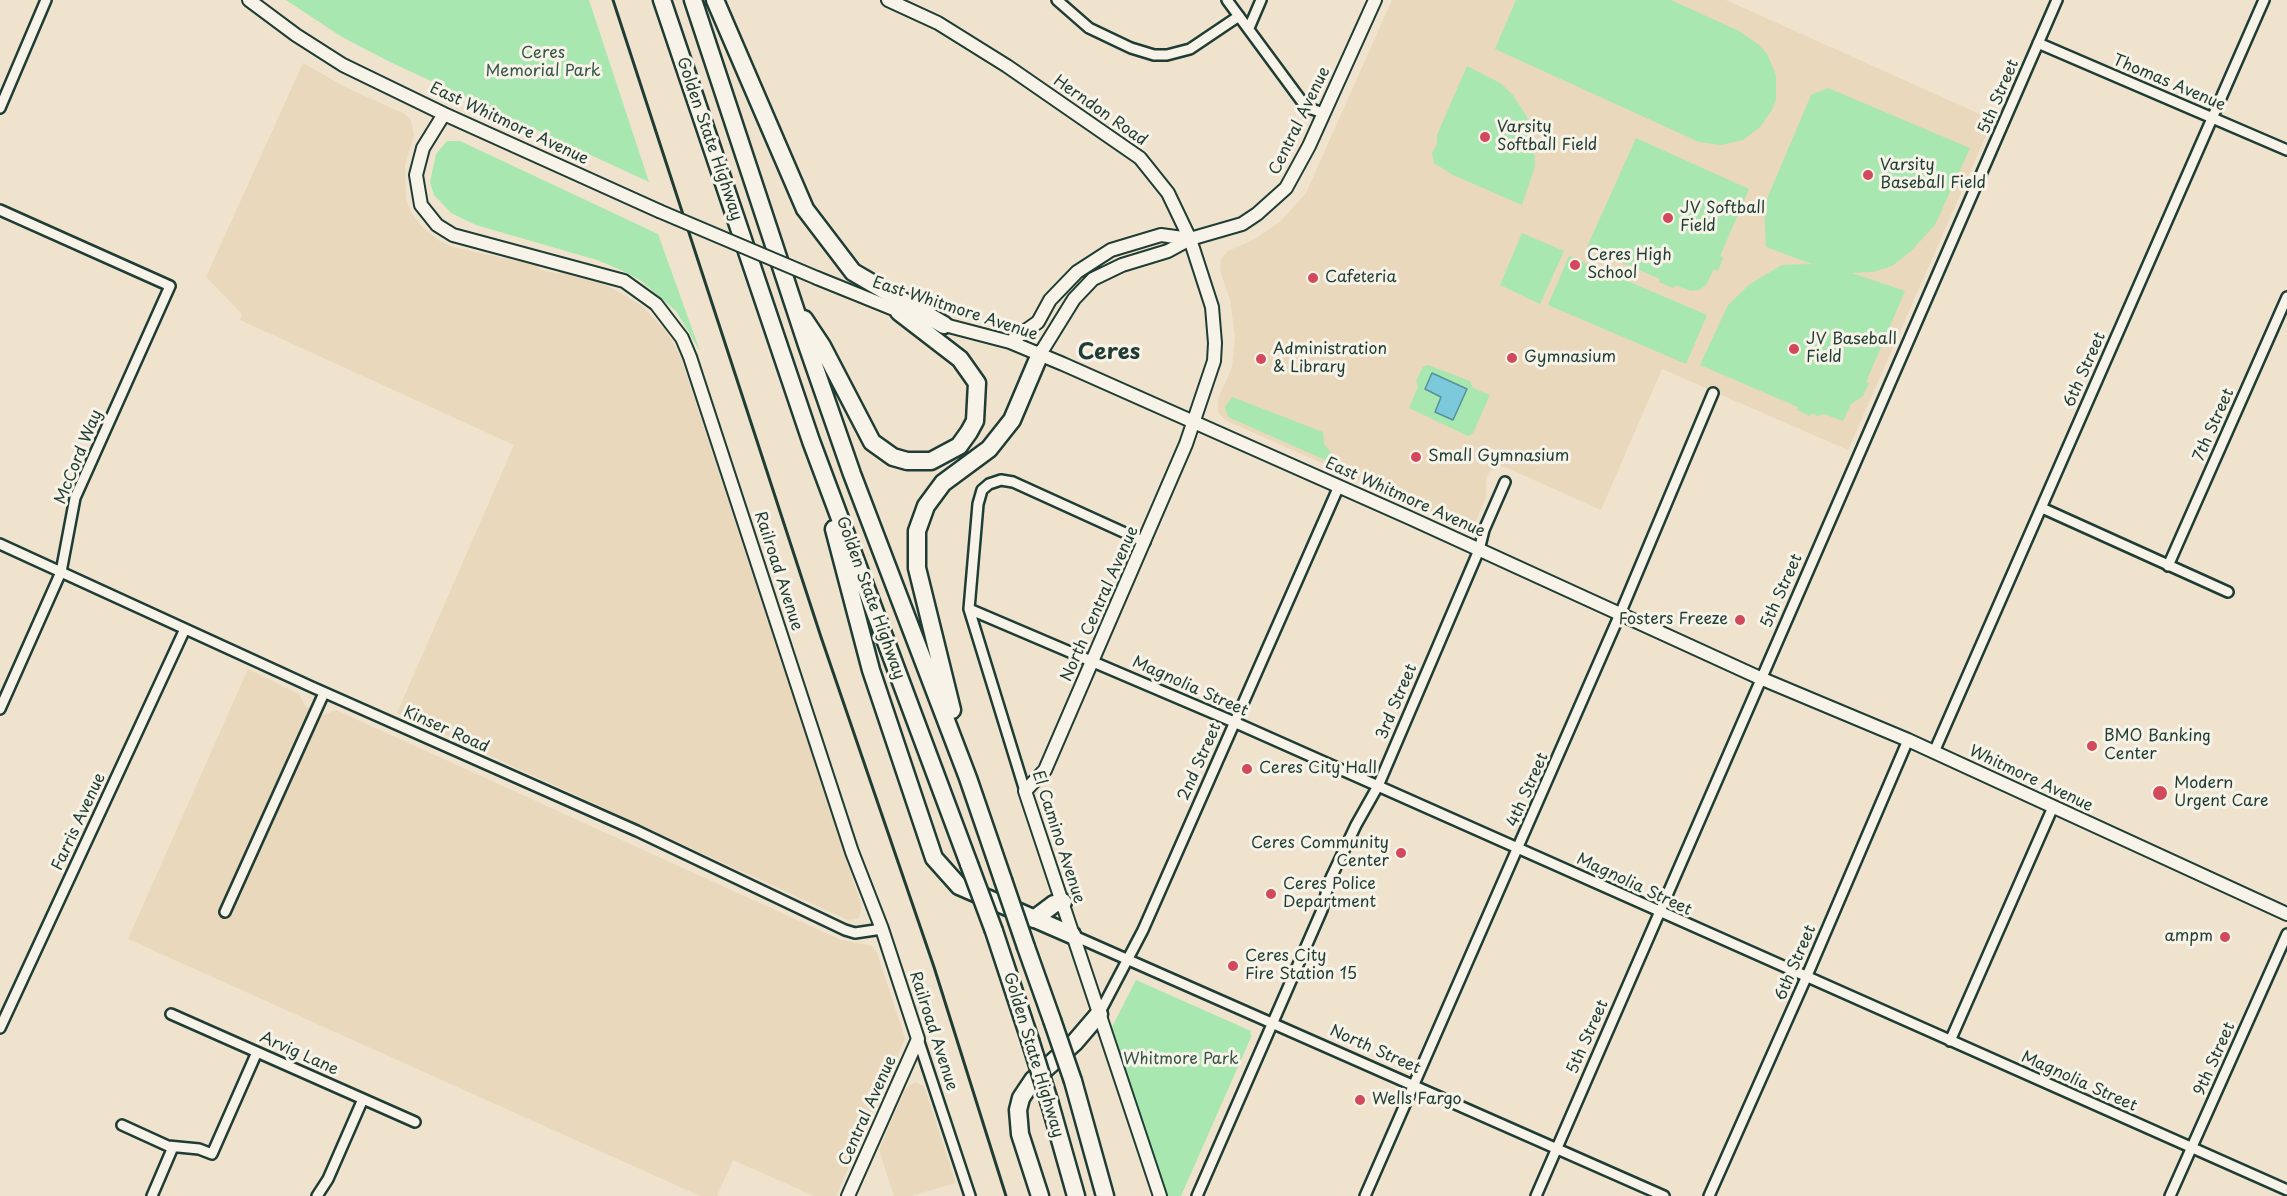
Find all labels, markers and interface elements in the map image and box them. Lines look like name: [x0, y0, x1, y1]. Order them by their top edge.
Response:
park label: Ceres Memorial Park: [485, 44, 601, 82]
street label: Thomas Avenue: [2110, 51, 2228, 115]
street label: Golden State Highway: [672, 55, 746, 223]
street label: 5th Street: [1975, 57, 2023, 137]
street label: Central Avenue: [1266, 64, 1334, 178]
street label: Herndon Road: [1049, 72, 1151, 150]
street label: East Whitmore Avenue: [427, 79, 591, 169]
place label: Varsity Softball Field: [1497, 118, 1597, 156]
marker: Varsity Softball Field: [1478, 130, 1492, 144]
place label: Varsity Baseball Field: [1880, 156, 1986, 194]
marker: Varsity Baseball Field: [1861, 168, 1875, 182]
place label: JV Softball Field: [1680, 199, 1765, 237]
marker: JV Softball Field: [1661, 211, 1675, 225]
place label: Ceres High School: [1587, 246, 1672, 284]
marker: Ceres High School: [1568, 258, 1582, 272]
place label: Cafeteria: [1325, 268, 1397, 288]
marker: Cafeteria: [1306, 271, 1320, 285]
street label: East Whitmore Avenue: [870, 273, 1040, 345]
street label: 6th Street: [2060, 329, 2110, 411]
place label: JV Baseball Field: [1806, 330, 1897, 368]
district label: Ceres: [1078, 340, 1140, 366]
place label: Administration & Library: [1273, 340, 1387, 378]
marker: JV Baseball Field: [1787, 342, 1801, 356]
place label: Gymnasium: [1524, 348, 1616, 368]
marker: Gymnasium: [1505, 351, 1519, 365]
marker: Administration & Library: [1254, 352, 1268, 366]
street label: 7th Street: [2189, 386, 2239, 464]
street label: McCord Way: [51, 407, 107, 507]
place label: Small Gymnasium: [1428, 447, 1569, 467]
marker: Small Gymnasium: [1409, 450, 1423, 464]
street label: East Whitmore Avenue: [1322, 454, 1488, 542]
street label: Railroad Avenue: [750, 509, 806, 633]
street label: Golden State Highway: [832, 514, 908, 682]
street label: North Central Avenue: [1057, 523, 1143, 685]
street label: 5th Street: [1757, 551, 1807, 631]
place label: Fosters Freeze: [1618, 610, 1728, 630]
marker: Fosters Freeze: [1733, 613, 1747, 627]
street label: Magnolia Street: [1129, 653, 1251, 721]
street label: 3rd Street: [1373, 661, 1421, 743]
street label: Kinser Road: [400, 703, 492, 757]
street label: 2nd Street: [1174, 720, 1226, 804]
place label: BMO Banking Center: [2104, 727, 2211, 765]
marker: BMO Banking Center: [2085, 739, 2099, 753]
street label: Whitmore Avenue: [1966, 742, 2096, 816]
street label: 4th Street: [1503, 750, 1553, 830]
place label: Ceres City Hall: [1259, 759, 1377, 779]
marker: Ceres City Hall: [1240, 762, 1254, 776]
street label: El Camino Avenue: [1027, 768, 1089, 906]
street label: Farris Avenue: [48, 770, 110, 874]
place label: Modern Urgent Care: [2174, 774, 2269, 812]
marker: Modern Urgent Care: [2151, 784, 2169, 802]
place label: Ceres Community Center: [1251, 834, 1389, 872]
marker: Ceres Community Center: [1394, 846, 1408, 860]
street label: Magnolia Street: [1573, 850, 1695, 920]
place label: Ceres Police Department: [1283, 875, 1376, 913]
marker: Ceres Police Department: [1264, 887, 1278, 901]
street label: 6th Street: [1771, 922, 1821, 1004]
place label: ampm: [2164, 927, 2213, 947]
marker: ampm: [2218, 930, 2232, 944]
place label: Ceres City Fire Station 15: [1245, 947, 1357, 985]
marker: Ceres City Fire Station 15: [1226, 959, 1240, 973]
street label: Railroad Avenue: [905, 969, 961, 1093]
street label: Golden State Highway: [999, 970, 1067, 1140]
street label: 5th Street: [1563, 997, 1613, 1077]
street label: 9th Street: [2190, 1019, 2240, 1099]
street label: North Street: [1327, 1021, 1423, 1079]
street label: Arvig Lane: [257, 1028, 341, 1080]
street label: Magnolia Street: [2018, 1048, 2140, 1116]
park label: Whitmore Park: [1123, 1050, 1239, 1070]
street label: Central Avenue: [835, 1053, 901, 1169]
place label: Wells Fargo: [1372, 1090, 1462, 1110]
marker: Wells Fargo: [1353, 1093, 1367, 1107]

